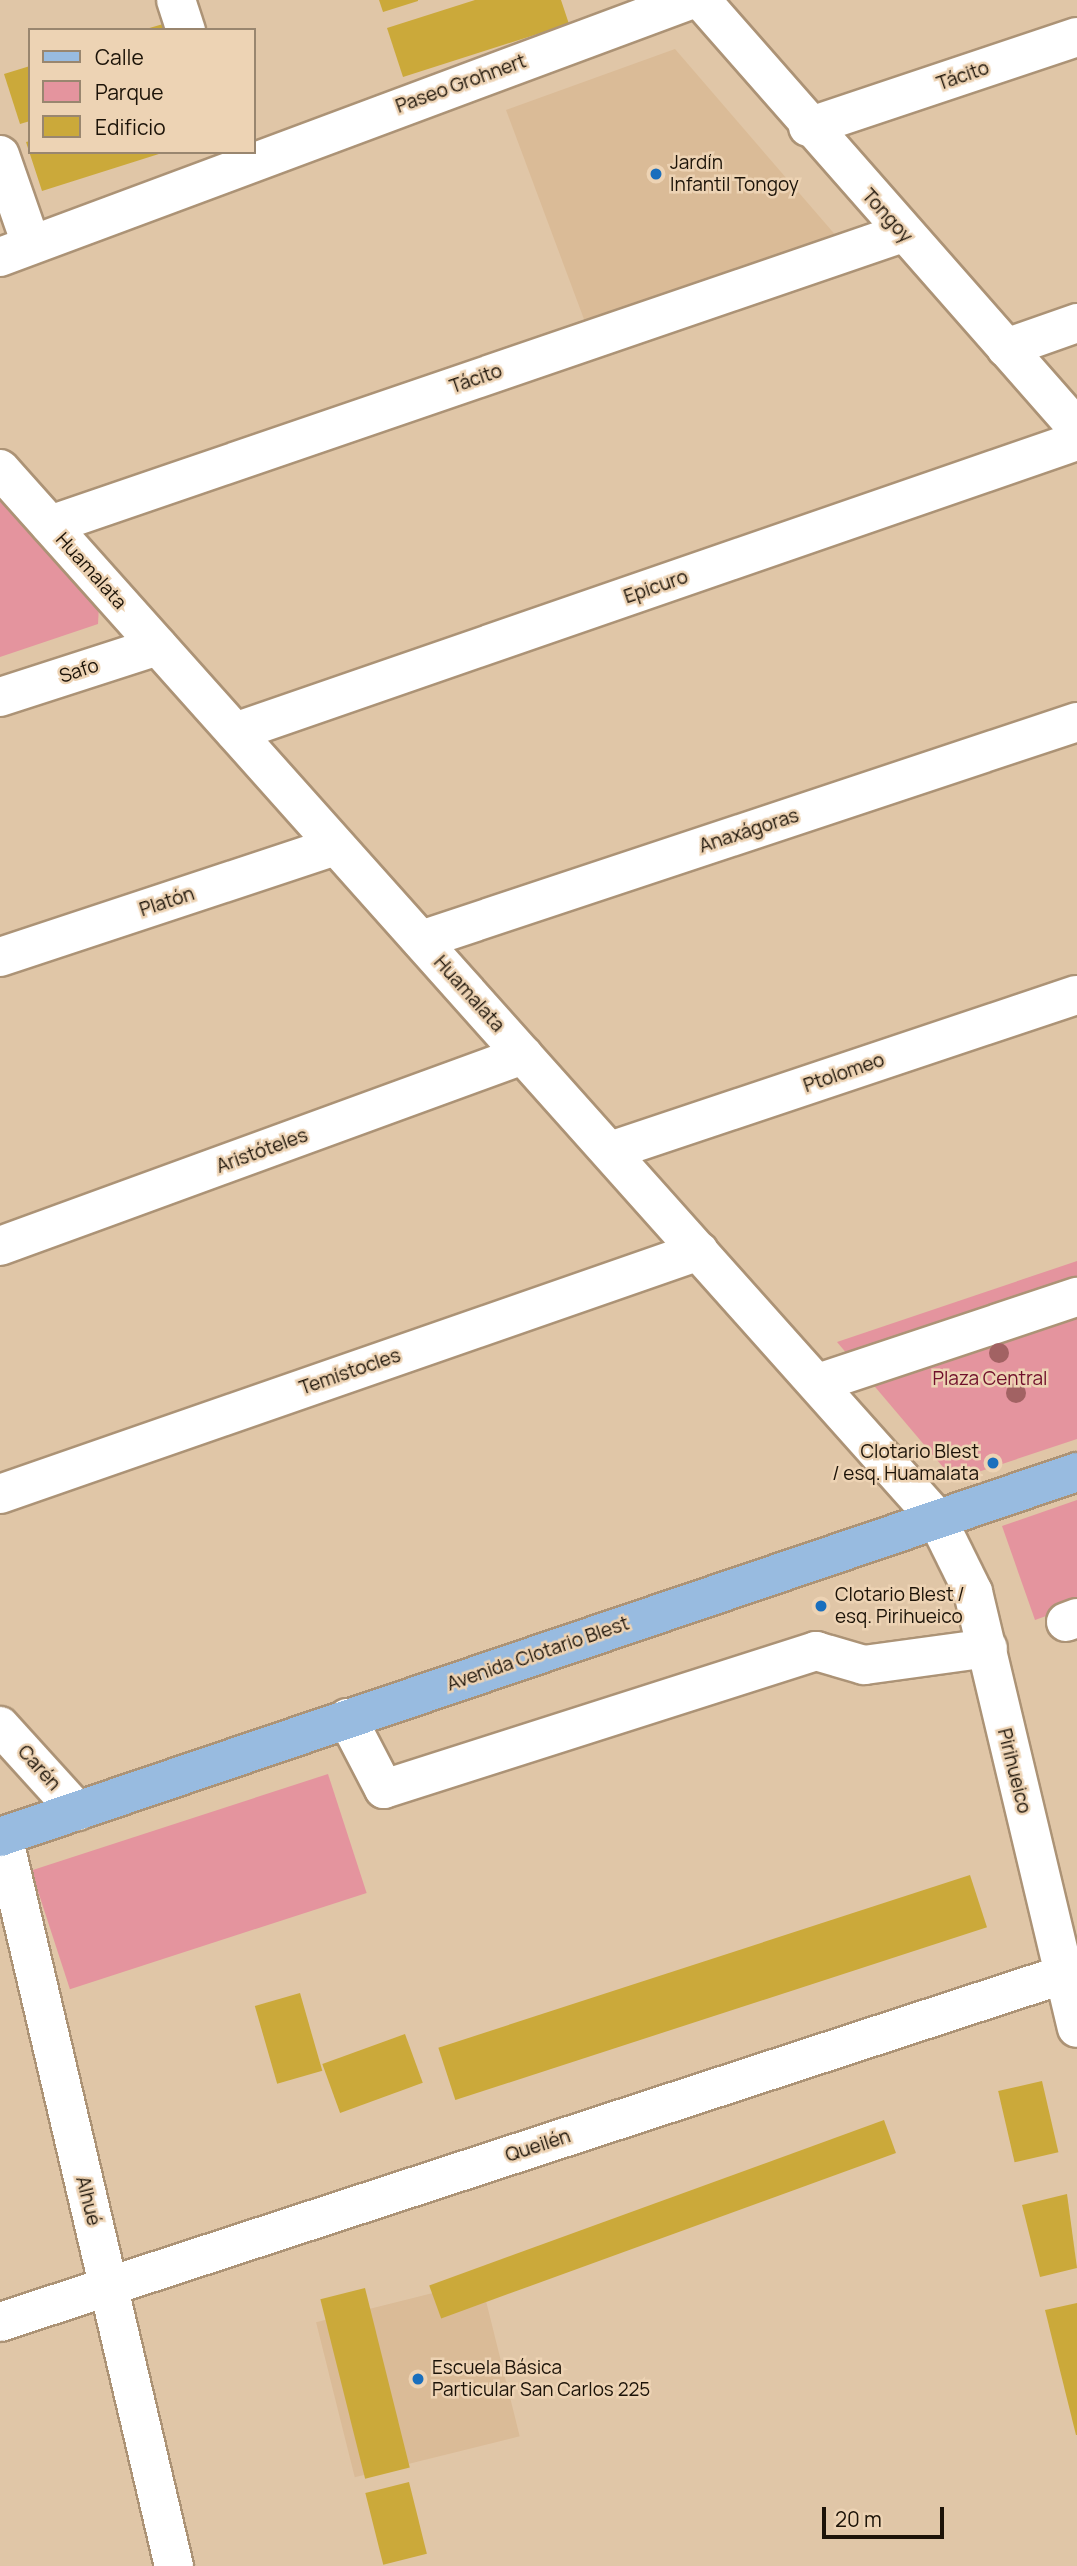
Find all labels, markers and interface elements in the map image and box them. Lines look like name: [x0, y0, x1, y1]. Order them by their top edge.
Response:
legend: [28, 28, 256, 154]
text: Calle: [95, 43, 144, 71]
street label: Paseo Grohnert: [393, 50, 529, 118]
street label: Tácito: [934, 56, 992, 96]
text: Parque: [95, 78, 164, 106]
text: Edificio: [95, 113, 166, 141]
place label: Jardín Infantil Tongoy: [670, 152, 799, 196]
marker: Jardín Infantil Tongoy: [648, 166, 664, 182]
street label: Tongoy: [857, 184, 917, 248]
street label: Tácito: [447, 359, 505, 399]
street label: Huamalata: [51, 528, 131, 614]
street label: Epicuro: [621, 565, 691, 609]
street label: Safo: [57, 654, 101, 688]
street label: Anaxágoras: [696, 804, 802, 858]
street label: Platón: [137, 882, 197, 922]
street label: Huamalata: [429, 951, 509, 1037]
street label: Ptolomeo: [801, 1049, 887, 1097]
street label: Aristóteles: [213, 1124, 311, 1178]
street label: Temístocles: [296, 1344, 404, 1400]
park label: Plaza Central: [932, 1368, 1048, 1390]
place label: Clotario Blest / esq. Huamalata: [832, 1441, 979, 1485]
marker: Clotario Blest / esq. Huamalata: [985, 1455, 1001, 1471]
place label: Clotario Blest / esq. Pirihueico: [835, 1584, 965, 1628]
marker: Clotario Blest / esq. Pirihueico: [813, 1598, 829, 1614]
street label: Avenida Clotario Blest: [444, 1612, 632, 1696]
street label: Pirihueico: [992, 1726, 1036, 1816]
street label: Carén: [13, 1741, 65, 1795]
street label: Queilén: [503, 2125, 573, 2167]
street label: Alhué: [71, 2174, 105, 2228]
place label: Escuela Básica Particular San Carlos 225: [432, 2357, 650, 2401]
marker: Escuela Básica Particular San Carlos 225: [410, 2371, 426, 2387]
scale bar: [825, 2492, 948, 2536]
text: 20 m: [835, 2505, 882, 2533]

